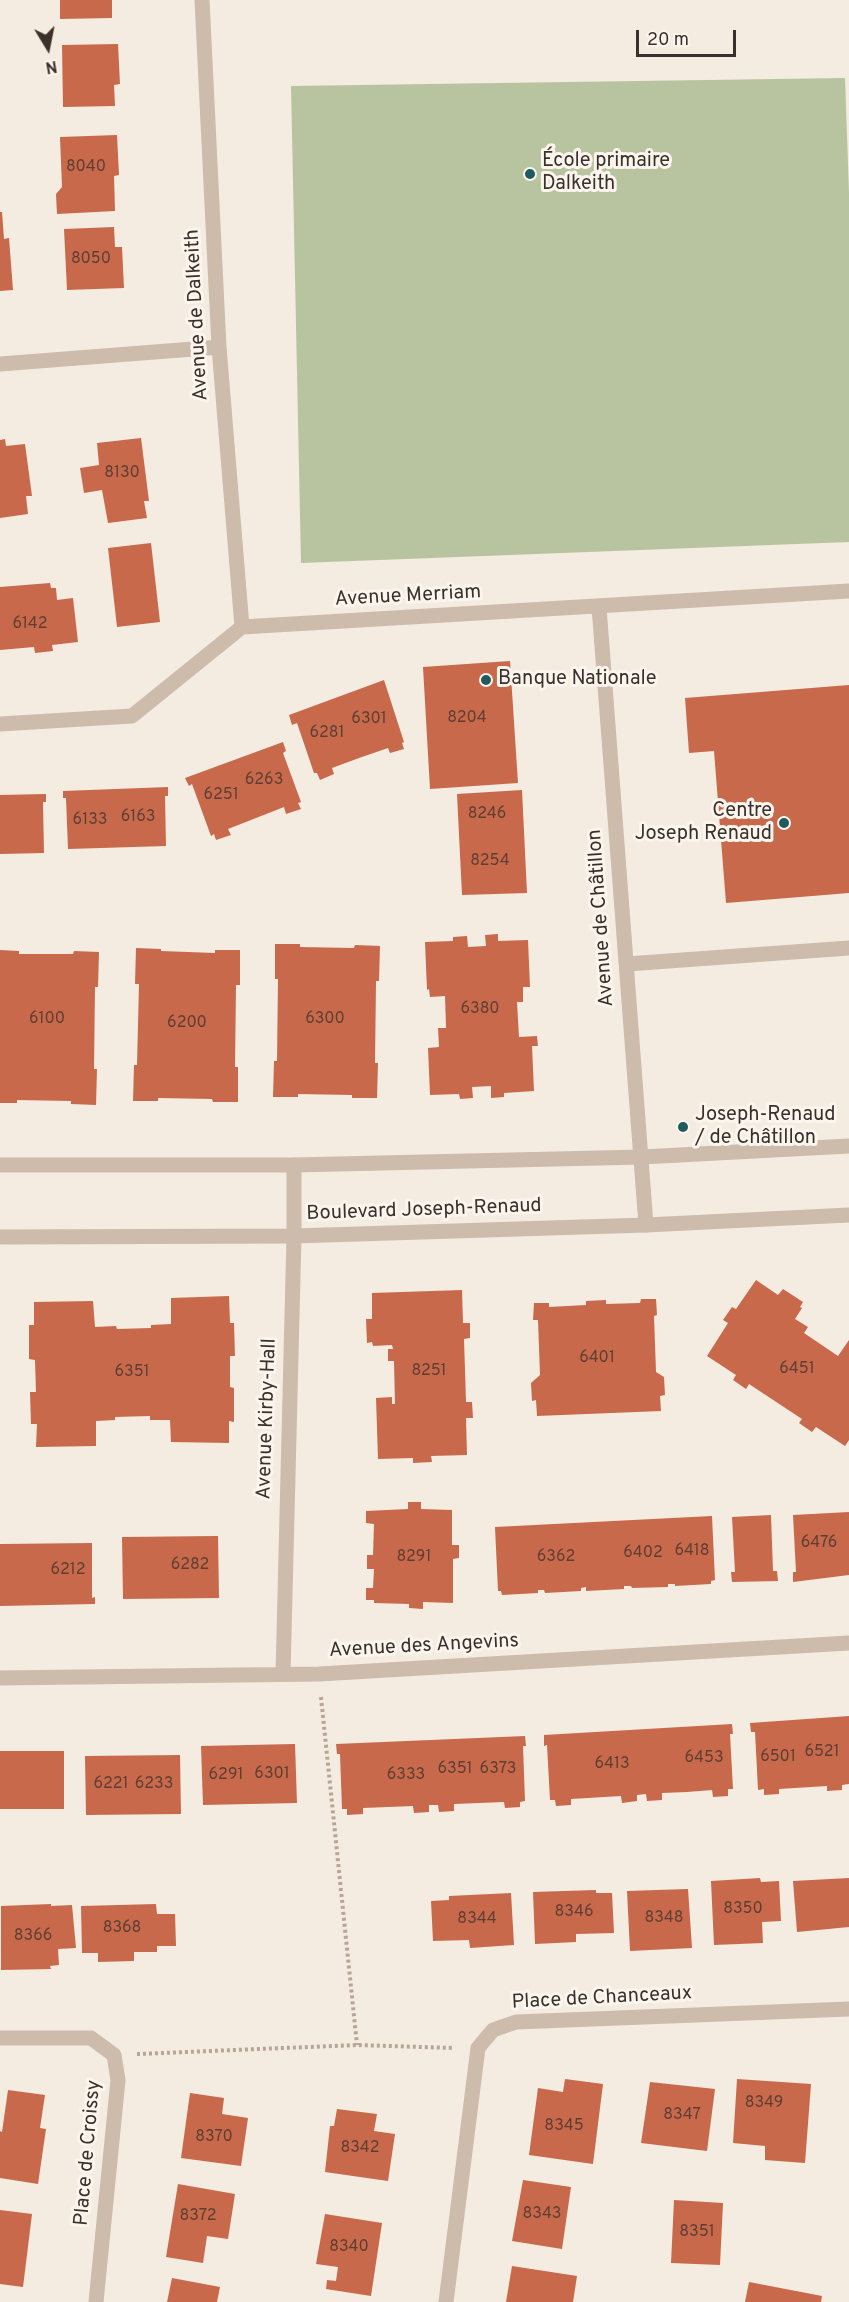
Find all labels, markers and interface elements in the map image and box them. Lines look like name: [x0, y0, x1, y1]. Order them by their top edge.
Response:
north arrow: [18, 18, 78, 78]
scale bar: [639, 18, 740, 56]
text: 20 m: [647, 29, 689, 52]
text: N: [44, 55, 59, 77]
place label: École primaire Dalkeith: [542, 150, 670, 197]
house number: 8040: [66, 158, 106, 178]
marker: École primaire Dalkeith: [523, 167, 537, 181]
street label: Avenue de Dalkeith: [182, 229, 214, 401]
house number: 8050: [71, 250, 111, 270]
house number: 8130: [104, 464, 140, 484]
street label: Avenue Merriam: [334, 581, 482, 613]
house number: 6142: [13, 615, 47, 635]
place label: Banque Nationale: [498, 668, 656, 692]
marker: Banque Nationale: [479, 673, 493, 687]
house number: 8204: [447, 709, 487, 729]
house number: 6301: [351, 710, 387, 730]
house number: 6281: [309, 724, 345, 744]
house number: 6263: [245, 771, 283, 791]
house number: 6251: [203, 786, 239, 806]
place label: Centre Joseph Renaud: [635, 800, 772, 847]
house number: 8246: [468, 805, 506, 825]
house number: 6163: [121, 808, 155, 828]
house number: 6133: [73, 811, 107, 831]
marker: Centre Joseph Renaud: [777, 816, 791, 830]
street label: Avenue de Châtillon: [584, 828, 620, 1008]
house number: 8254: [470, 852, 510, 872]
house number: 6380: [460, 1000, 500, 1020]
house number: 6100: [29, 1010, 65, 1030]
house number: 6300: [305, 1010, 345, 1030]
house number: 6200: [167, 1014, 207, 1034]
place label: Joseph-Renaud / de Châtillon: [695, 1104, 835, 1151]
marker: Joseph-Renaud / de Châtillon: [676, 1120, 690, 1134]
street label: Boulevard Joseph-Renaud: [306, 1195, 542, 1227]
street label: Avenue Kirby-Hall: [253, 1338, 283, 1500]
house number: 6401: [579, 1349, 615, 1369]
house number: 6451: [779, 1360, 815, 1380]
house number: 8251: [411, 1362, 447, 1382]
house number: 6351: [114, 1363, 150, 1383]
house number: 6476: [801, 1534, 837, 1554]
house number: 6418: [674, 1542, 710, 1562]
house number: 6402: [623, 1544, 663, 1564]
house number: 8291: [397, 1548, 431, 1568]
house number: 6362: [537, 1548, 575, 1568]
house number: 6282: [171, 1556, 209, 1576]
house number: 6212: [50, 1561, 86, 1581]
street label: Avenue des Angevins: [328, 1630, 520, 1664]
house number: 6521: [804, 1743, 840, 1763]
house number: 6501: [760, 1748, 796, 1768]
house number: 6453: [684, 1749, 724, 1769]
house number: 6413: [594, 1755, 630, 1775]
house number: 6351: [437, 1760, 473, 1780]
house number: 6373: [480, 1760, 516, 1780]
house number: 6301: [254, 1765, 290, 1785]
house number: 6291: [209, 1766, 243, 1786]
house number: 6333: [387, 1766, 425, 1786]
house number: 6221: [93, 1775, 129, 1795]
house number: 6233: [135, 1775, 173, 1795]
house number: 8350: [723, 1900, 763, 1920]
house number: 8346: [555, 1903, 593, 1923]
house number: 8348: [644, 1909, 684, 1929]
house number: 8344: [457, 1910, 497, 1930]
house number: 8368: [103, 1919, 141, 1939]
house number: 8366: [14, 1927, 52, 1947]
street label: Place de Chanceaux: [511, 1982, 693, 2016]
street label: Place de Croissy: [71, 2079, 107, 2227]
house number: 8349: [745, 2094, 783, 2114]
house number: 8347: [663, 2106, 701, 2126]
house number: 8345: [544, 2117, 584, 2137]
house number: 8370: [195, 2128, 233, 2148]
house number: 8342: [340, 2139, 380, 2159]
house number: 8343: [523, 2205, 561, 2225]
house number: 8372: [179, 2207, 217, 2227]
house number: 8351: [679, 2223, 715, 2243]
house number: 8340: [329, 2238, 369, 2258]

